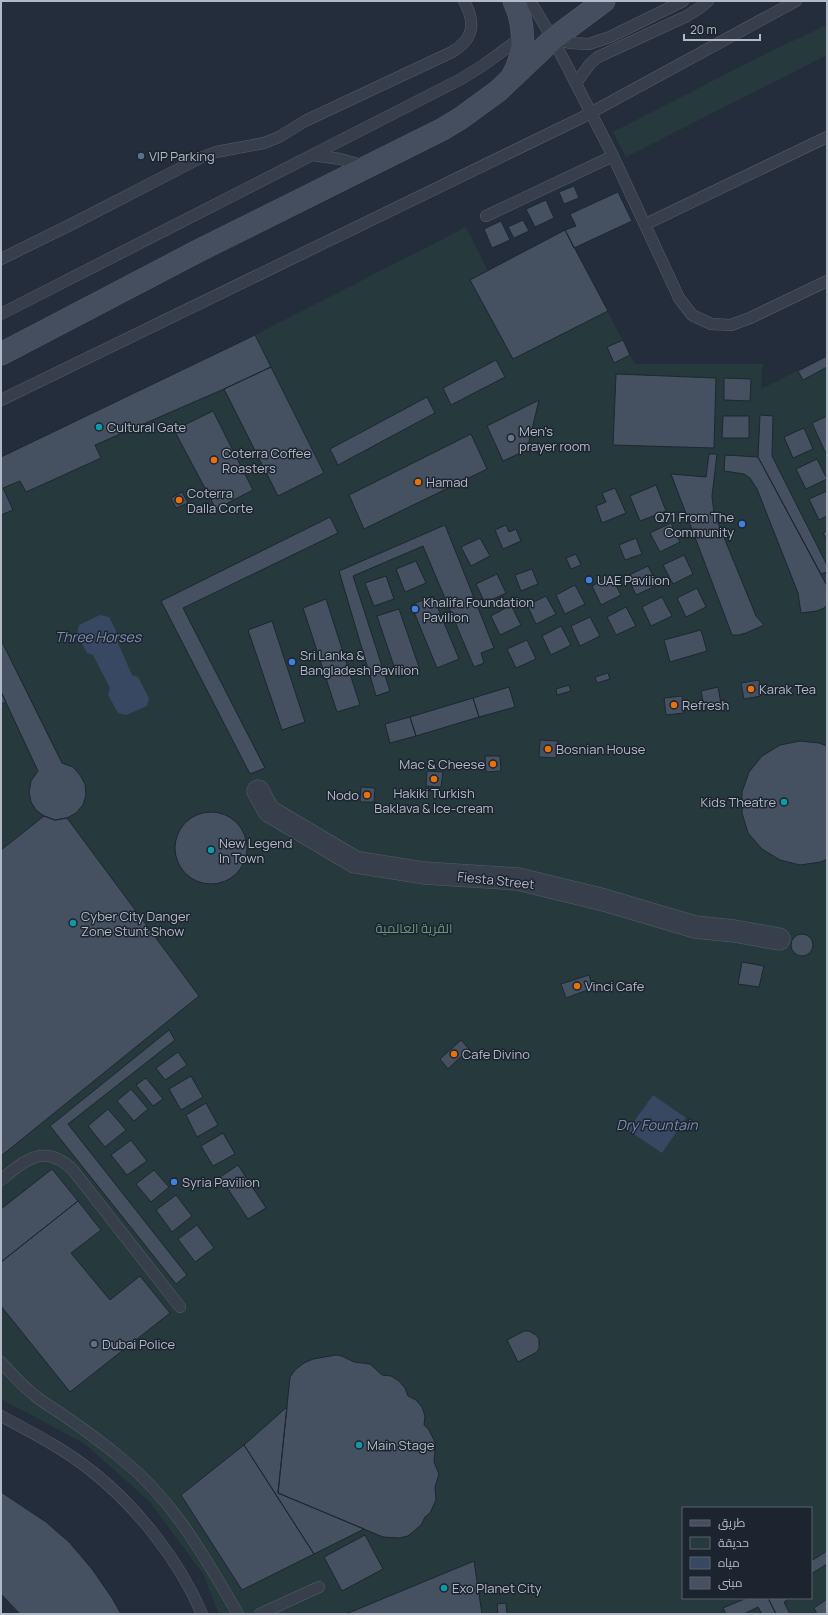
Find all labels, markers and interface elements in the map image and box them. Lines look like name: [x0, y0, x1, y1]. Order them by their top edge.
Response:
scale bar: [684, 16, 760, 42]
text: 20 m: [690, 21, 717, 38]
place label: VIP Parking: [149, 147, 215, 165]
marker: VIP Parking: [136, 151, 146, 161]
place label: Cultural Gate: [107, 418, 187, 436]
marker: Cultural Gate: [94, 422, 104, 432]
place label: Men's prayer room: [519, 422, 590, 455]
marker: Men's prayer room: [506, 433, 516, 443]
place label: Coterra Coffee Roasters: [222, 444, 311, 477]
marker: Coterra Coffee Roasters: [209, 455, 219, 465]
place label: Hamad: [426, 473, 468, 491]
marker: Hamad: [413, 477, 423, 487]
place label: Coterra Dalla Corte: [187, 484, 253, 517]
marker: Coterra Dalla Corte: [174, 495, 184, 505]
place label: Q71 From The Community: [655, 508, 734, 541]
marker: Q71 From The Community: [737, 519, 747, 529]
place label: UAE Pavilion: [597, 571, 670, 589]
marker: UAE Pavilion: [584, 575, 594, 585]
place label: Khalifa Foundation Pavilion: [423, 593, 534, 626]
marker: Khalifa Foundation Pavilion: [410, 604, 420, 614]
water label: Three Horses: [55, 627, 143, 646]
place label: Sri Lanka & Bangladesh Pavilion: [300, 646, 419, 679]
marker: Sri Lanka & Bangladesh Pavilion: [287, 657, 297, 667]
place label: Karak Tea: [759, 680, 816, 698]
marker: Karak Tea: [746, 684, 756, 694]
place label: Refresh: [682, 696, 729, 714]
marker: Refresh: [669, 700, 679, 710]
place label: Bosnian House: [556, 740, 646, 758]
marker: Bosnian House: [543, 744, 553, 754]
place label: Mac & Cheese: [399, 755, 485, 773]
marker: Mac & Cheese: [488, 759, 498, 769]
marker: Hakiki Turkish Baklava & Ice-cream: [429, 774, 439, 784]
place label: Hakiki Turkish Baklava & Ice-cream: [374, 784, 494, 817]
place label: Nodo: [327, 786, 359, 804]
marker: Nodo: [362, 790, 372, 800]
place label: Kids Theatre: [701, 793, 776, 811]
marker: Kids Theatre: [779, 797, 789, 807]
place label: New Legend In Town: [219, 834, 293, 867]
marker: New Legend In Town: [206, 845, 216, 855]
street label: Fiesta Street: [457, 867, 535, 893]
place label: Cyber City Danger Zone Stunt Show: [81, 907, 191, 940]
marker: Cyber City Danger Zone Stunt Show: [68, 918, 78, 928]
park label: القرية العالمية: [376, 919, 452, 937]
place label: Vinci Cafe: [585, 977, 645, 995]
marker: Vinci Cafe: [572, 981, 582, 991]
place label: Cafe Divino: [462, 1045, 530, 1063]
marker: Cafe Divino: [449, 1049, 459, 1059]
water label: Dry Fountain: [616, 1115, 698, 1134]
place label: Syria Pavilion: [182, 1173, 260, 1191]
marker: Syria Pavilion: [169, 1177, 179, 1187]
place label: Dubai Police: [102, 1335, 176, 1353]
marker: Dubai Police: [89, 1339, 99, 1349]
place label: Main Stage: [367, 1436, 435, 1454]
marker: Main Stage: [354, 1440, 364, 1450]
legend: [682, 1507, 812, 1599]
text: طريق: [718, 1514, 746, 1531]
text: حديقة: [718, 1534, 749, 1551]
text: مياه: [718, 1554, 740, 1571]
text: مبنى: [718, 1574, 743, 1591]
place label: Exo Planet City: [452, 1579, 542, 1597]
marker: Exo Planet City: [439, 1583, 449, 1593]

